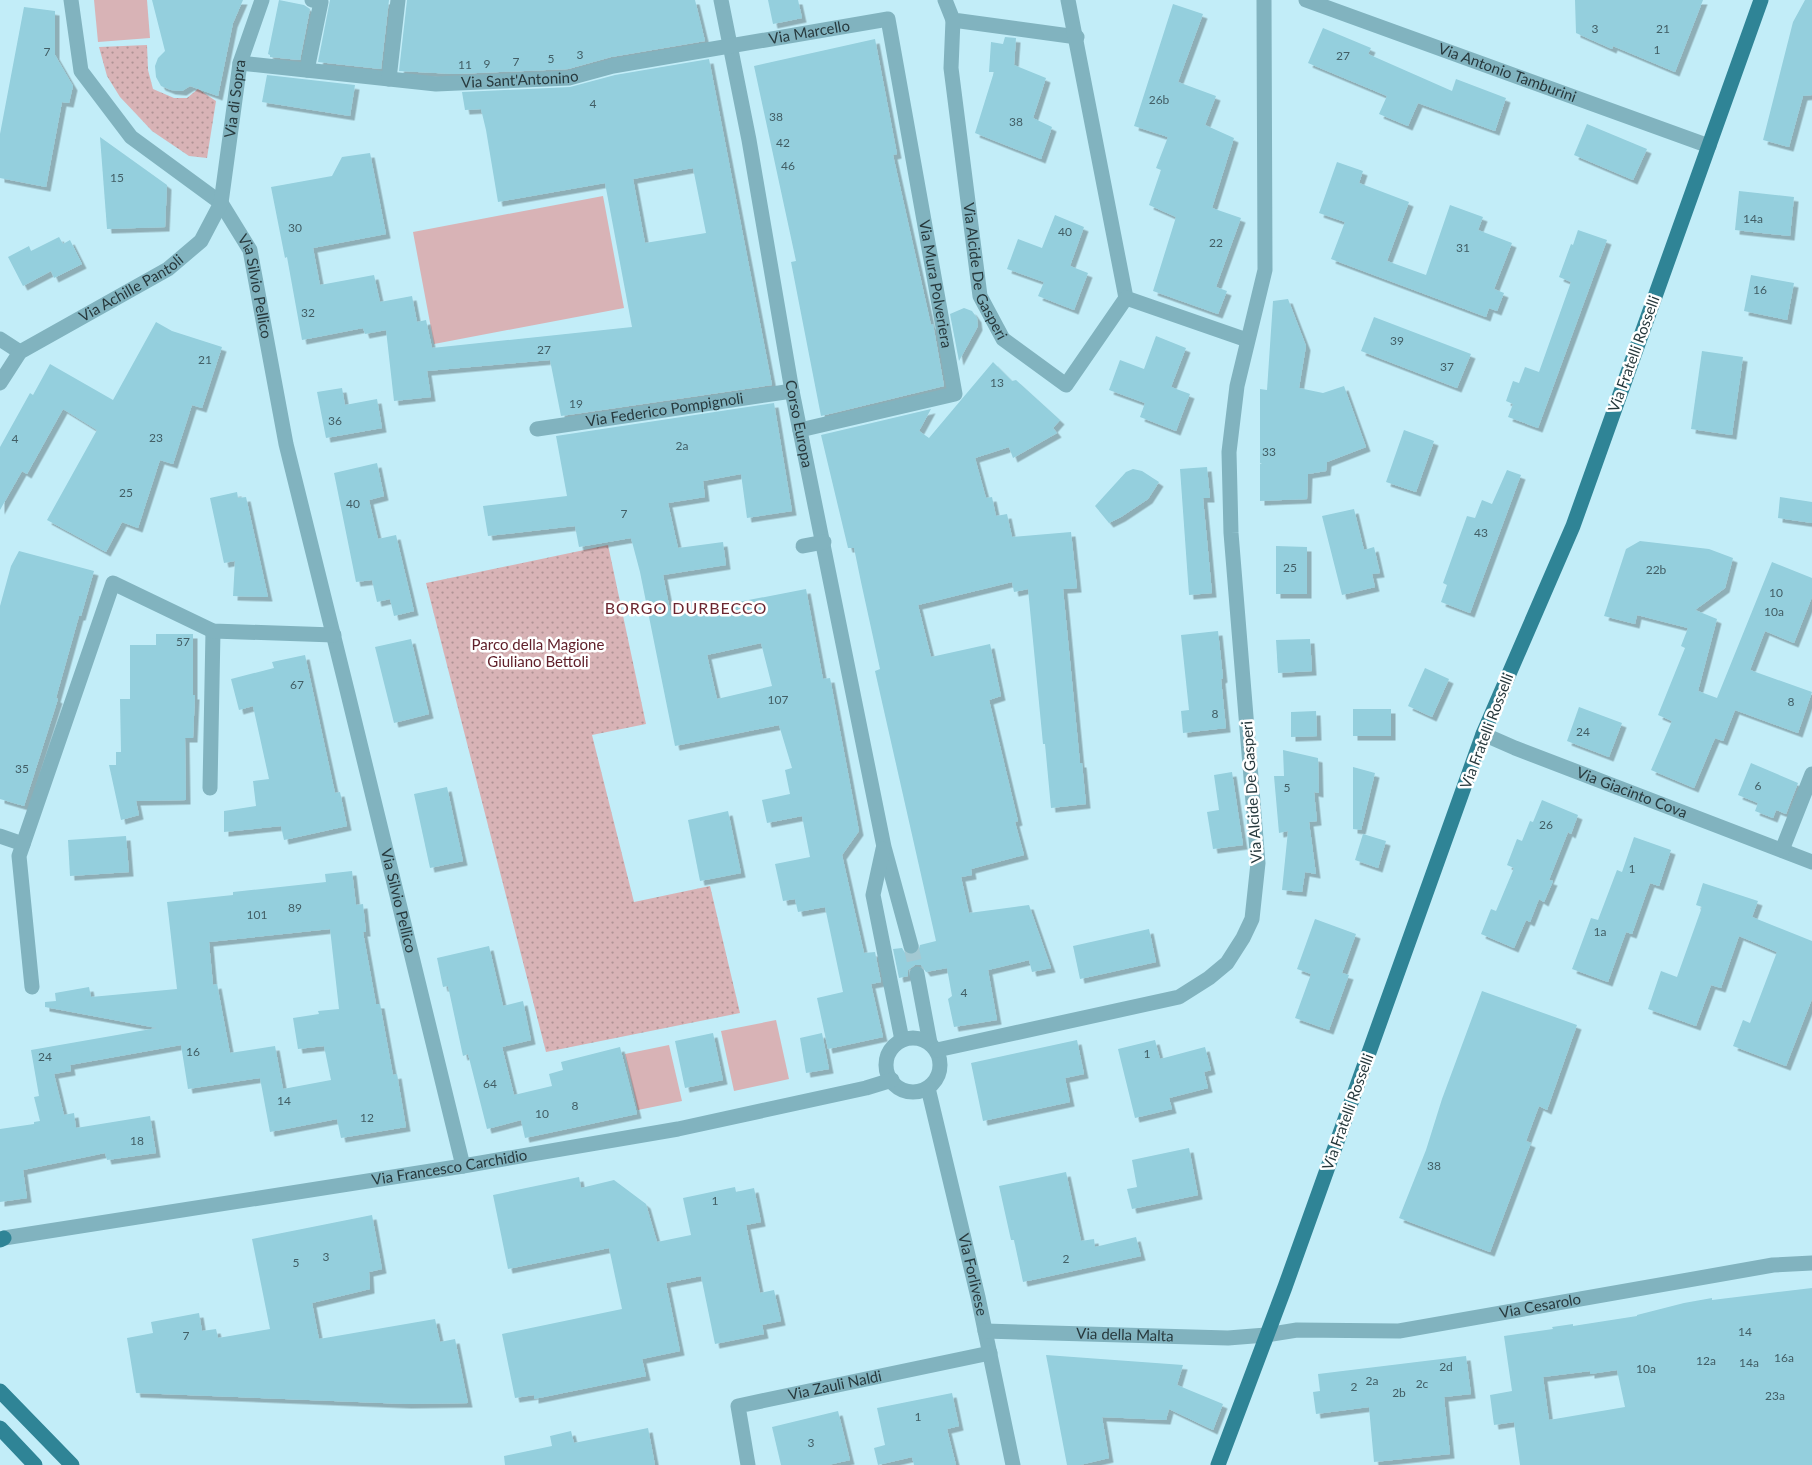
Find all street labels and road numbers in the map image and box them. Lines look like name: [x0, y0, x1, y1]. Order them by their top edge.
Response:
street label: Via Marcello: [767, 16, 851, 47]
street label: Via Antonio Tamburini: [1436, 39, 1579, 105]
street label: Via di Sopra: [220, 58, 248, 139]
street label: Via Sant'Antonino: [461, 66, 580, 91]
street label: Via Alcide De Gasperi: [960, 201, 1012, 342]
street label: Via Mura Polveriera: [916, 218, 957, 349]
street label: Via Silvio Pellico: [234, 230, 276, 340]
street label: Via Achille Pantoli: [75, 250, 186, 325]
street label: Via Fratelli Rosselli: [1604, 293, 1662, 414]
street label: Corso Europa: [782, 379, 817, 469]
street label: Via Federico Pompignoli: [584, 388, 744, 430]
street label: Via Fratelli Rosselli: [1456, 670, 1516, 791]
street label: Via Alcide De Gasperi: [1237, 720, 1265, 864]
street label: Via Giacinto Cova: [1574, 763, 1690, 821]
street label: Via Silvio Pellico: [378, 846, 421, 955]
street label: Via Fratelli Rosselli: [1318, 1051, 1376, 1172]
street label: Via Francesco Carchidio: [370, 1145, 528, 1188]
street label: Via Forlivese: [955, 1232, 992, 1317]
street label: Via Cesarolo: [1498, 1289, 1582, 1321]
street label: Via della Malta: [1076, 1324, 1174, 1344]
street label: Via Zauli Naldi: [786, 1366, 883, 1403]

